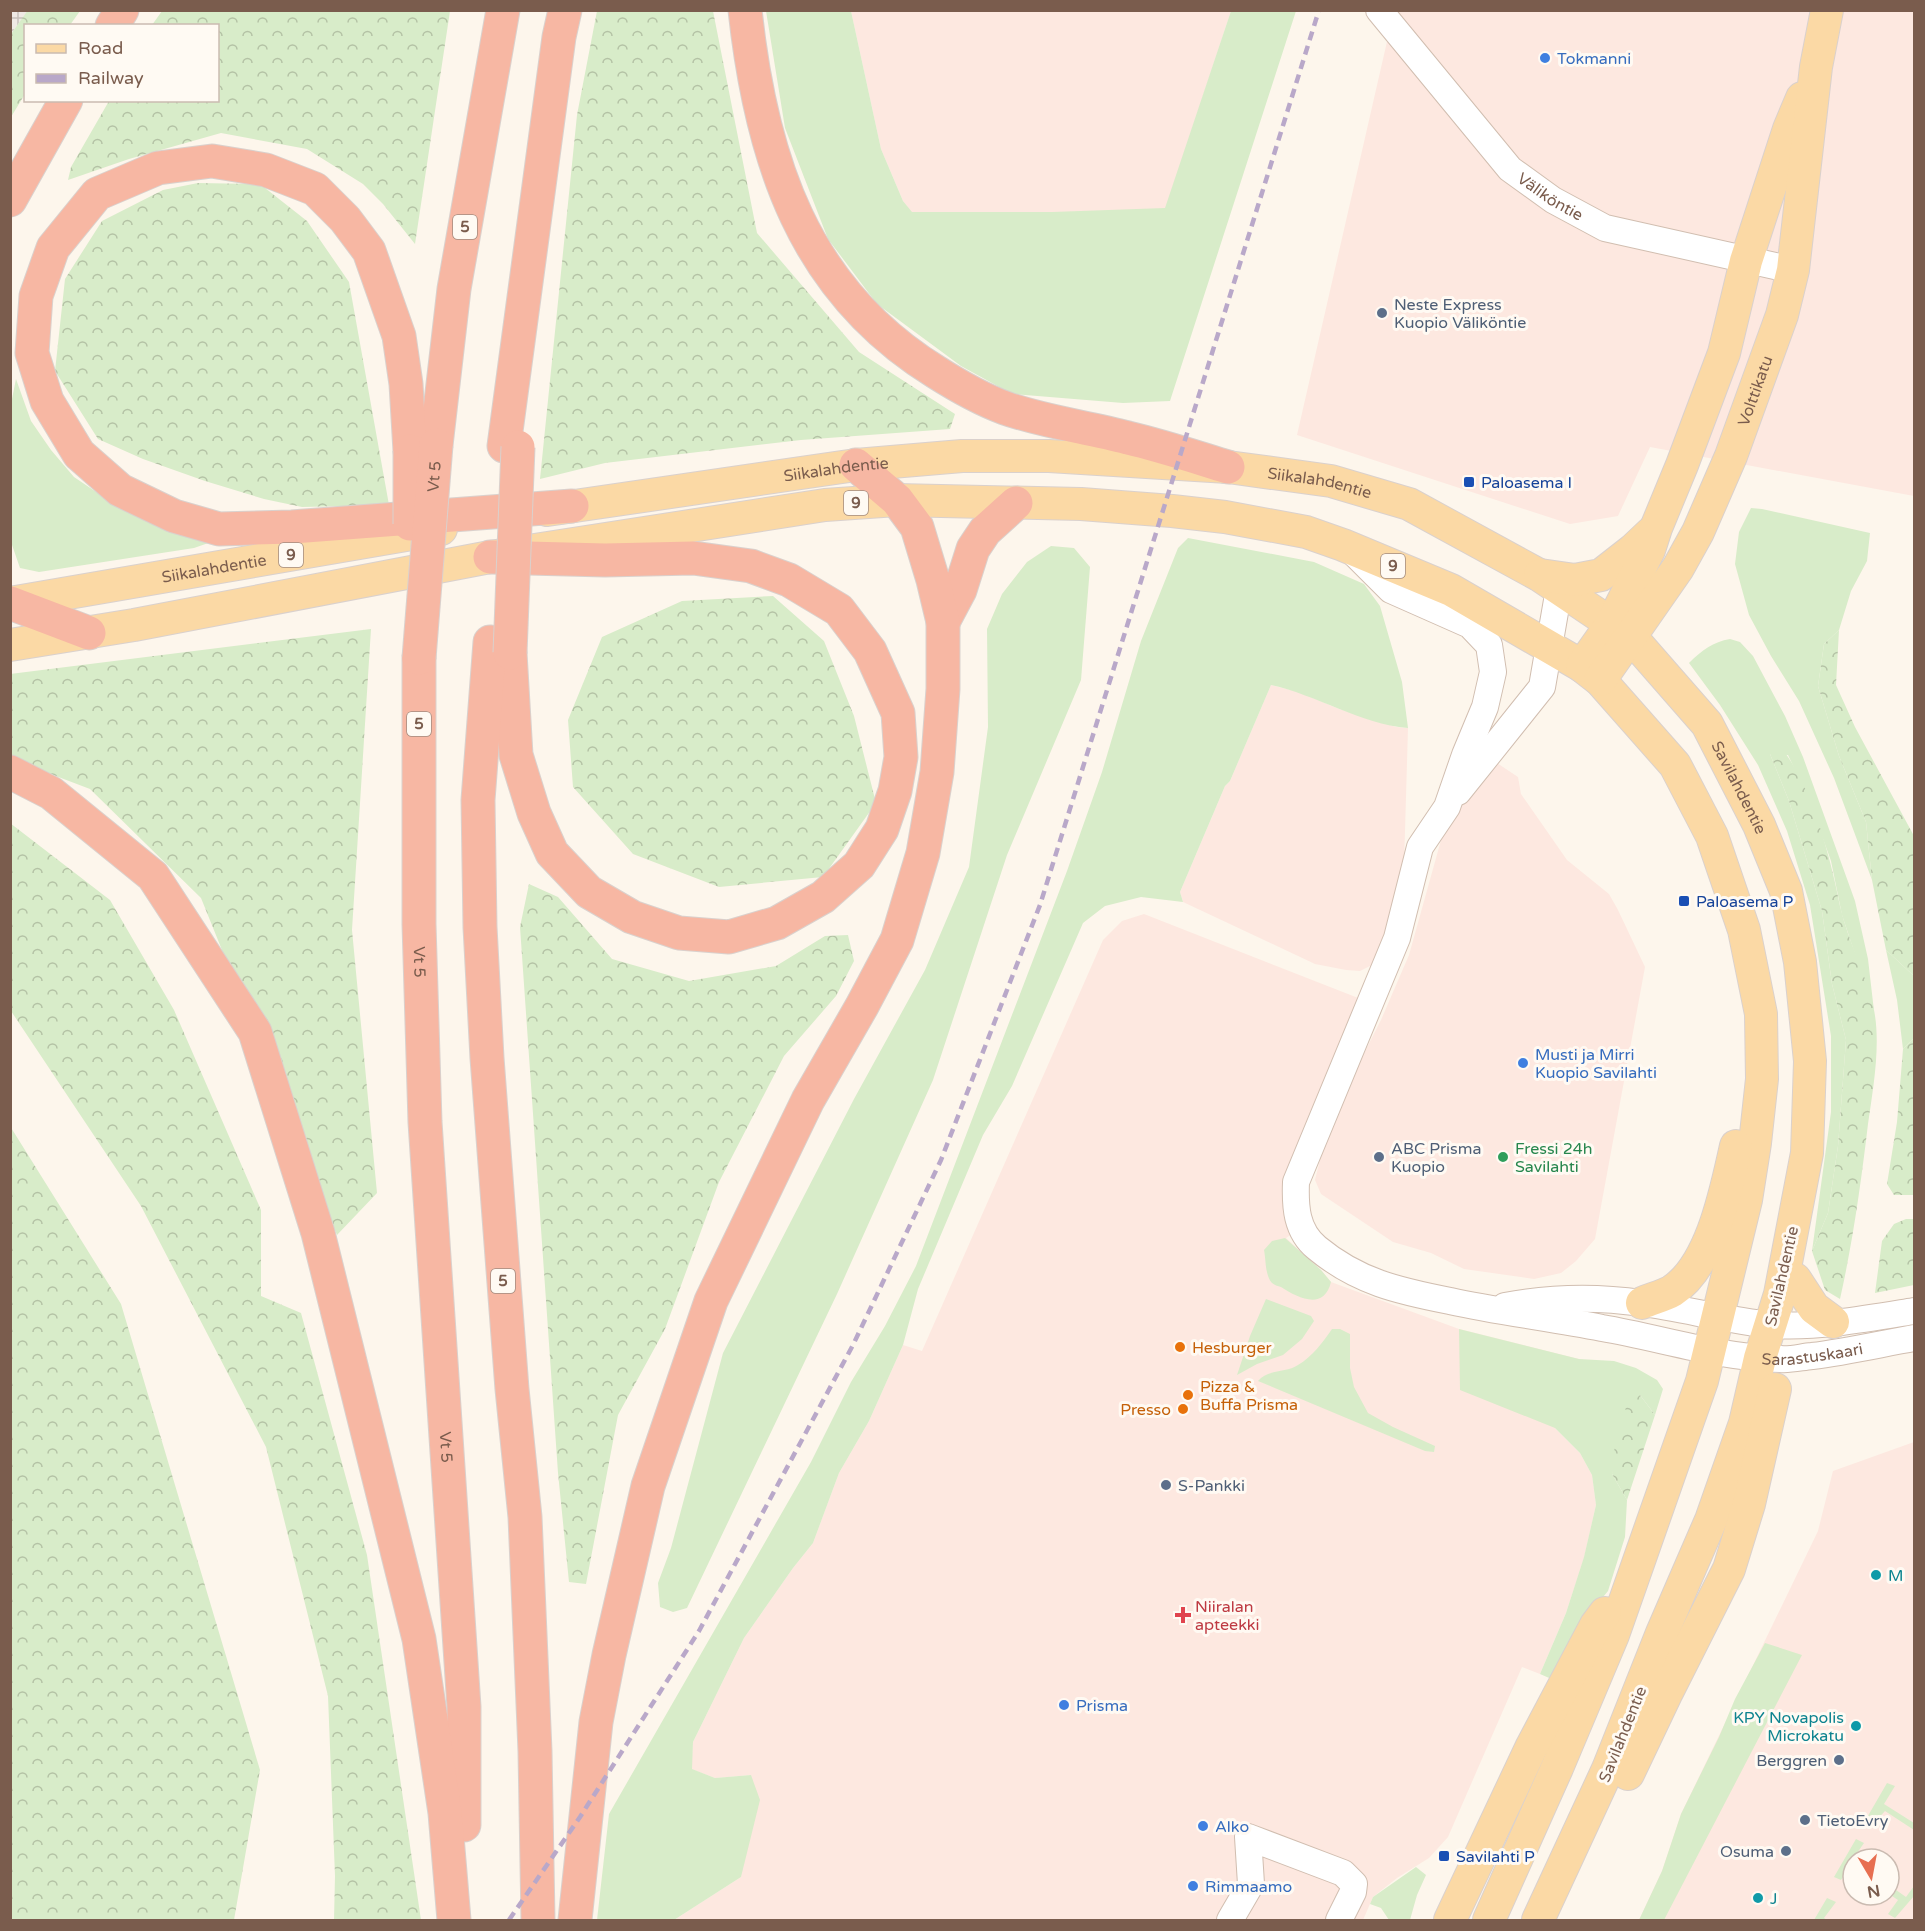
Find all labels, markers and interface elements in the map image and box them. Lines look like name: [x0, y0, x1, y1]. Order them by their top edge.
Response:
legend: [24, 24, 219, 102]
text: Road: [78, 37, 123, 59]
place label: Tokmanni: [1557, 49, 1631, 69]
marker: Tokmanni: [1538, 51, 1552, 65]
text: Railway: [78, 67, 144, 89]
street label: Väliköntie: [1513, 169, 1586, 225]
road number: 5: [453, 215, 477, 239]
place label: Neste Express Kuopio Väliköntie: [1394, 295, 1526, 333]
marker: Neste Express Kuopio Väliköntie: [1375, 306, 1389, 320]
street label: Volttikatu: [1734, 353, 1777, 429]
street label: Siikalahdentie: [782, 453, 889, 486]
street label: Vt 5: [423, 460, 446, 493]
street label: Siikalahdentie: [1266, 463, 1374, 503]
place label: Paloasema I: [1481, 473, 1572, 493]
marker: Paloasema I: [1462, 475, 1476, 489]
road number: 9: [844, 491, 868, 515]
road number: 9: [279, 543, 303, 567]
street label: Siikalahdentie: [160, 550, 268, 588]
road number: 9: [1381, 554, 1405, 578]
road number: 5: [407, 712, 431, 736]
street label: Savilahdentie: [1706, 738, 1771, 837]
place label: Paloasema P: [1696, 892, 1794, 912]
marker: Paloasema P: [1677, 894, 1691, 908]
street label: Vt 5: [409, 946, 430, 978]
place label: Musti ja Mirri Kuopio Savilahti: [1535, 1045, 1657, 1083]
marker: Musti ja Mirri Kuopio Savilahti: [1516, 1056, 1530, 1070]
place label: ABC Prisma Kuopio: [1391, 1139, 1481, 1177]
place label: Fressi 24h Savilahti: [1515, 1139, 1593, 1177]
marker: ABC Prisma Kuopio: [1372, 1150, 1386, 1164]
marker: Fressi 24h Savilahti: [1496, 1150, 1510, 1164]
street label: Savilahdentie: [1761, 1224, 1803, 1328]
road number: 5: [491, 1269, 515, 1293]
place label: Hesburger: [1192, 1338, 1272, 1358]
street label: Sarastuskaari: [1761, 1339, 1865, 1370]
marker: Hesburger: [1173, 1340, 1187, 1354]
place label: Pizza & Buffa Prisma: [1200, 1377, 1298, 1415]
marker: Pizza & Buffa Prisma: [1181, 1388, 1195, 1402]
place label: Presso: [1120, 1400, 1171, 1420]
marker: Presso: [1176, 1402, 1190, 1416]
street label: Vt 5: [435, 1431, 457, 1463]
place label: S-Pankki: [1178, 1476, 1245, 1496]
marker: S-Pankki: [1159, 1478, 1173, 1492]
place label: M: [1888, 1566, 1903, 1586]
marker: M: [1869, 1568, 1883, 1582]
place label: Niiralan apteekki: [1195, 1597, 1260, 1635]
marker: Niiralan apteekki: [1176, 1608, 1190, 1622]
street label: Savilahdentie: [1595, 1683, 1651, 1785]
place label: Prisma: [1076, 1696, 1128, 1716]
marker: Prisma: [1057, 1698, 1071, 1712]
place label: KPY Novapolis Microkatu: [1733, 1708, 1844, 1746]
marker: KPY Novapolis Microkatu: [1849, 1719, 1863, 1733]
place label: Berggren: [1756, 1751, 1827, 1771]
marker: Berggren: [1832, 1753, 1846, 1767]
place label: TietoEvry: [1817, 1811, 1889, 1831]
marker: TietoEvry: [1798, 1813, 1812, 1827]
place label: Alko: [1215, 1817, 1249, 1837]
marker: Alko: [1196, 1819, 1210, 1833]
place label: Osuma: [1720, 1842, 1774, 1862]
marker: Osuma: [1779, 1844, 1793, 1858]
place label: Savilahti P: [1456, 1847, 1535, 1867]
north arrow: [1841, 1847, 1901, 1907]
marker: Savilahti P: [1437, 1849, 1451, 1863]
place label: Rimmaamo: [1205, 1877, 1292, 1897]
marker: Rimmaamo: [1186, 1879, 1200, 1893]
text: N: [1865, 1880, 1881, 1902]
place label: J: [1770, 1889, 1777, 1909]
marker: J: [1751, 1891, 1765, 1905]

